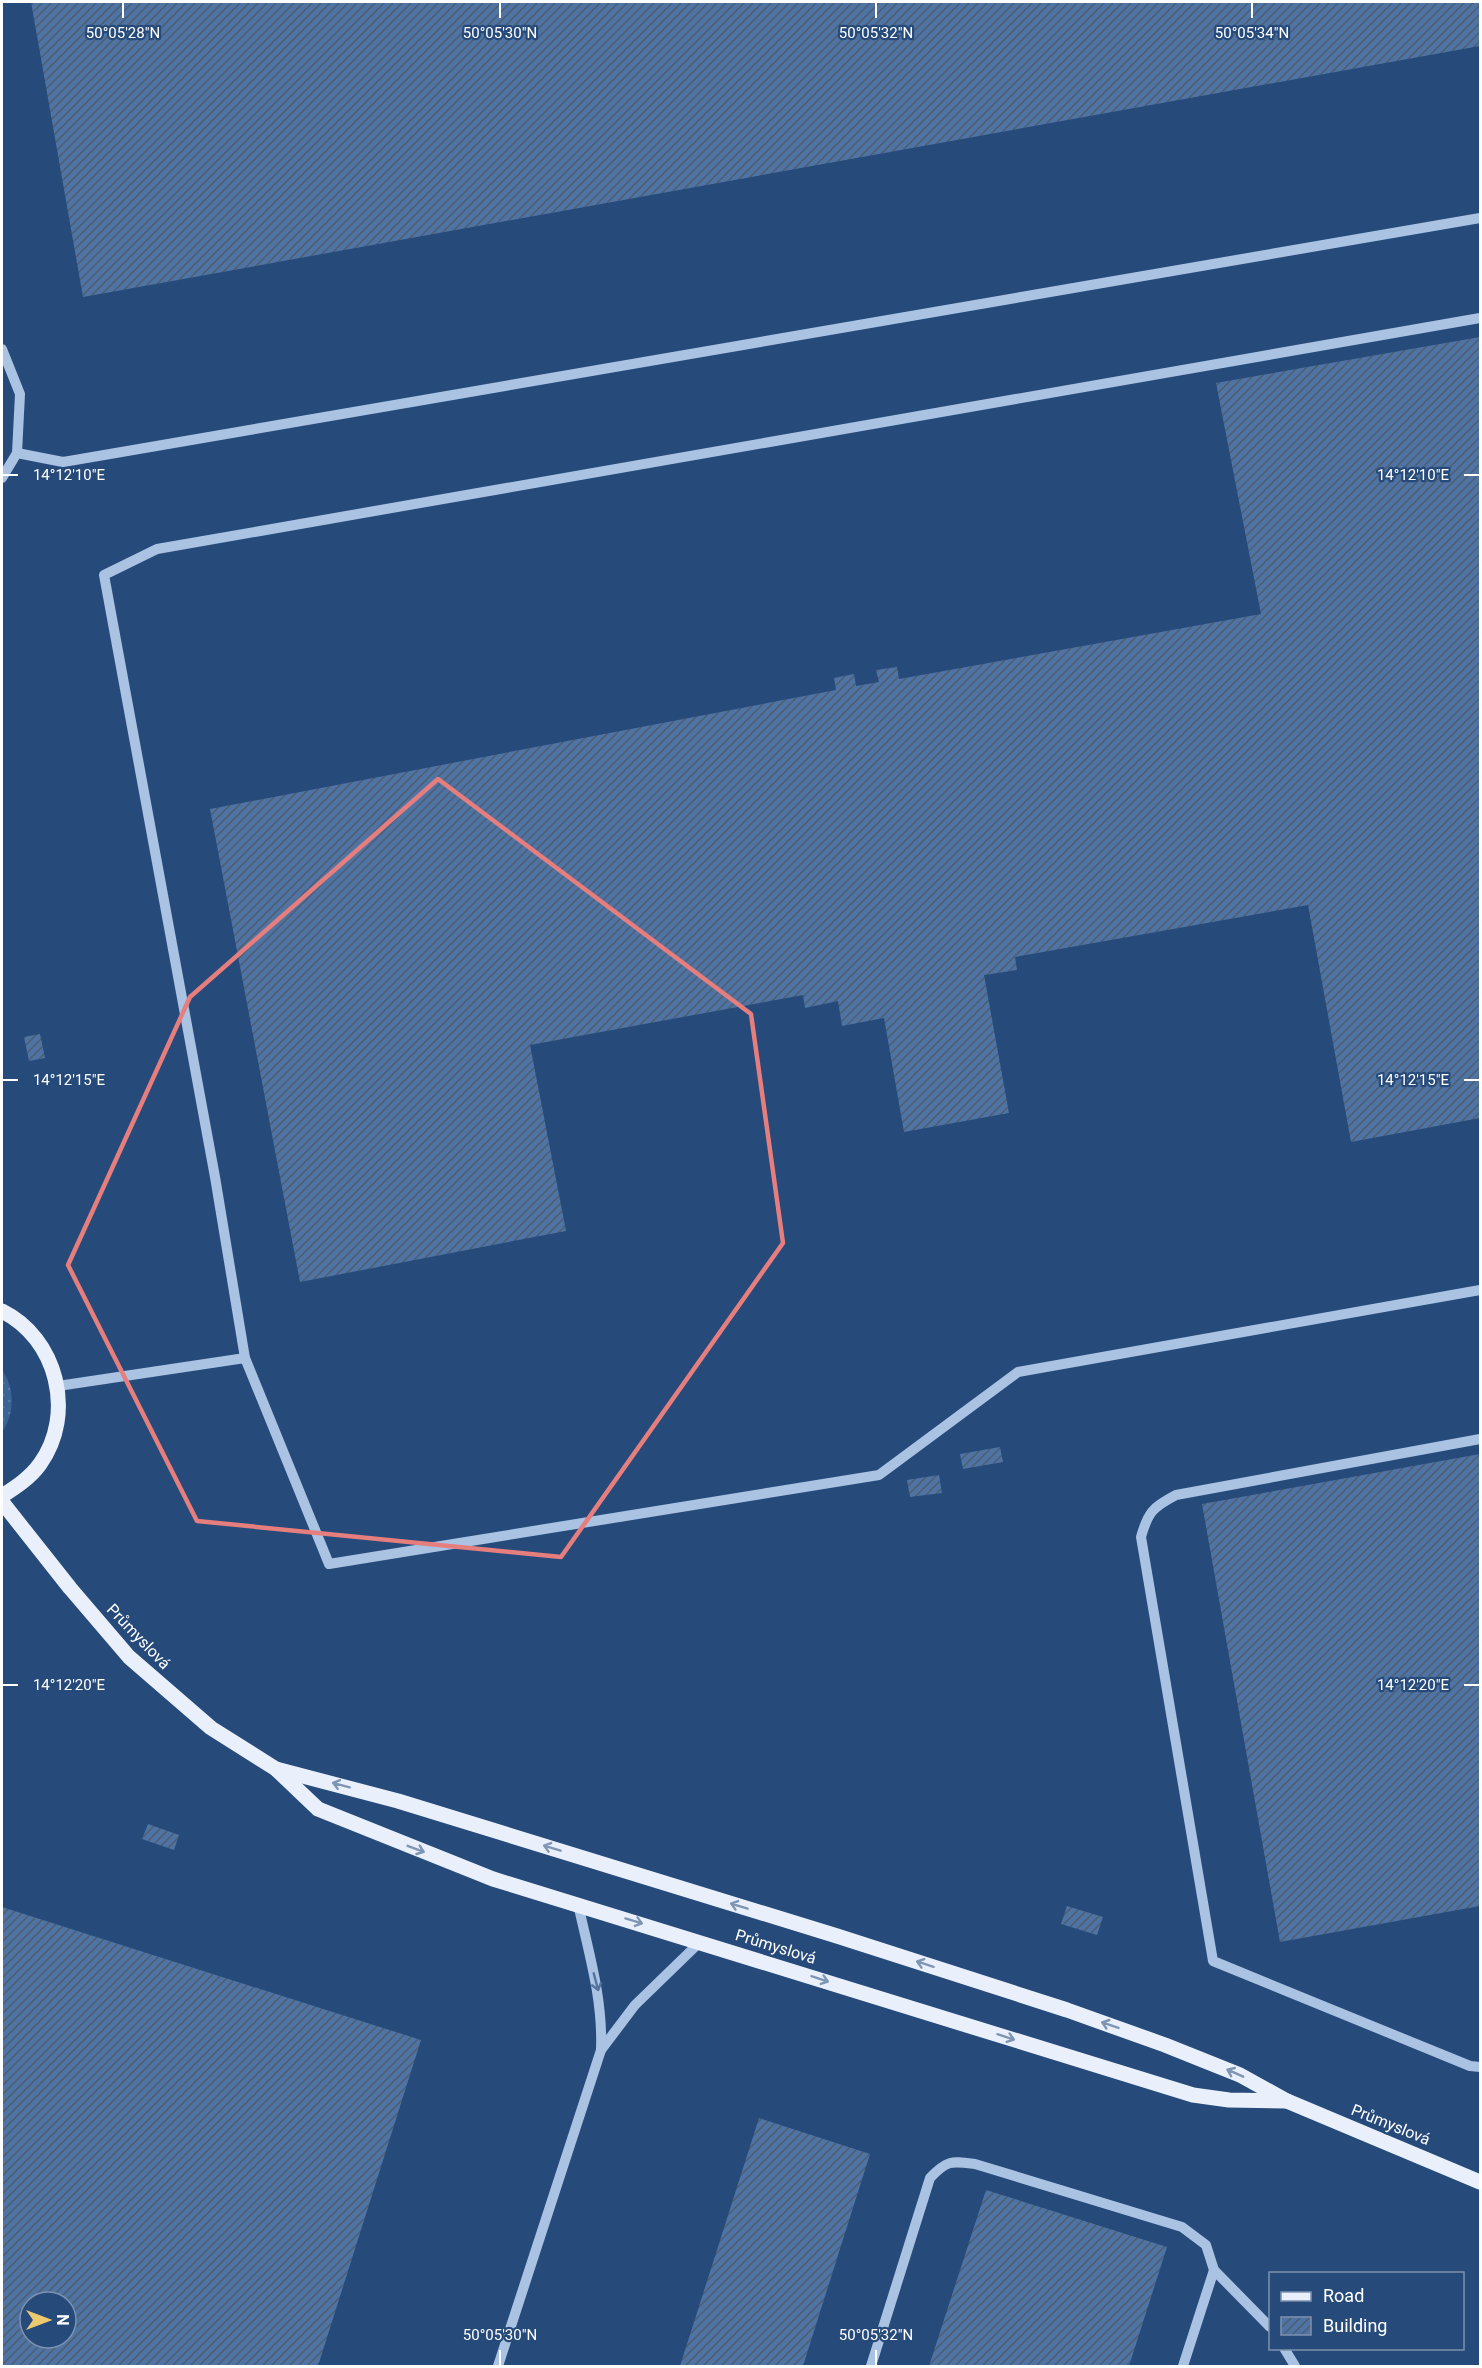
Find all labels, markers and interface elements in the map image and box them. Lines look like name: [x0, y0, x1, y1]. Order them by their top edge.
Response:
text: 50°05'28"N: [86, 24, 160, 42]
text: 50°05'30"N: [463, 24, 537, 42]
text: 50°05'32"N: [839, 24, 913, 42]
text: 50°05'34"N: [1215, 24, 1289, 42]
text: 14°12'10"E: [33, 466, 106, 484]
text: 14°12'10"E: [1377, 466, 1450, 484]
text: 14°12'15"E: [33, 1071, 106, 1089]
text: 14°12'15"E: [1377, 1071, 1450, 1089]
street label: Průmyslová: [103, 1600, 174, 1673]
text: 14°12'20"E: [33, 1676, 106, 1694]
text: 14°12'20"E: [1377, 1676, 1450, 1694]
one-way arrow: [332, 1779, 351, 1790]
one-way arrow: [543, 1842, 562, 1853]
one-way arrow: [407, 1844, 425, 1855]
one-way arrow: [730, 1900, 749, 1911]
one-way arrow: [624, 1916, 643, 1927]
street label: Průmyslová: [733, 1925, 819, 1968]
one-way arrow: [916, 1958, 935, 1969]
one-way arrow: [591, 1972, 603, 1991]
one-way arrow: [810, 1974, 829, 1985]
one-way arrow: [1101, 2019, 1120, 2030]
one-way arrow: [996, 2032, 1015, 2043]
one-way arrow: [1227, 2067, 1245, 2079]
street label: Průmyslová: [1349, 2100, 1433, 2149]
legend: [1269, 2272, 1464, 2350]
text: Road: [1323, 2285, 1364, 2306]
north arrow: [18, 2290, 78, 2350]
text: N: [53, 2314, 72, 2326]
text: Building: [1323, 2315, 1387, 2336]
text: 50°05'30"N: [463, 2326, 537, 2344]
text: 50°05'32"N: [839, 2326, 913, 2344]

